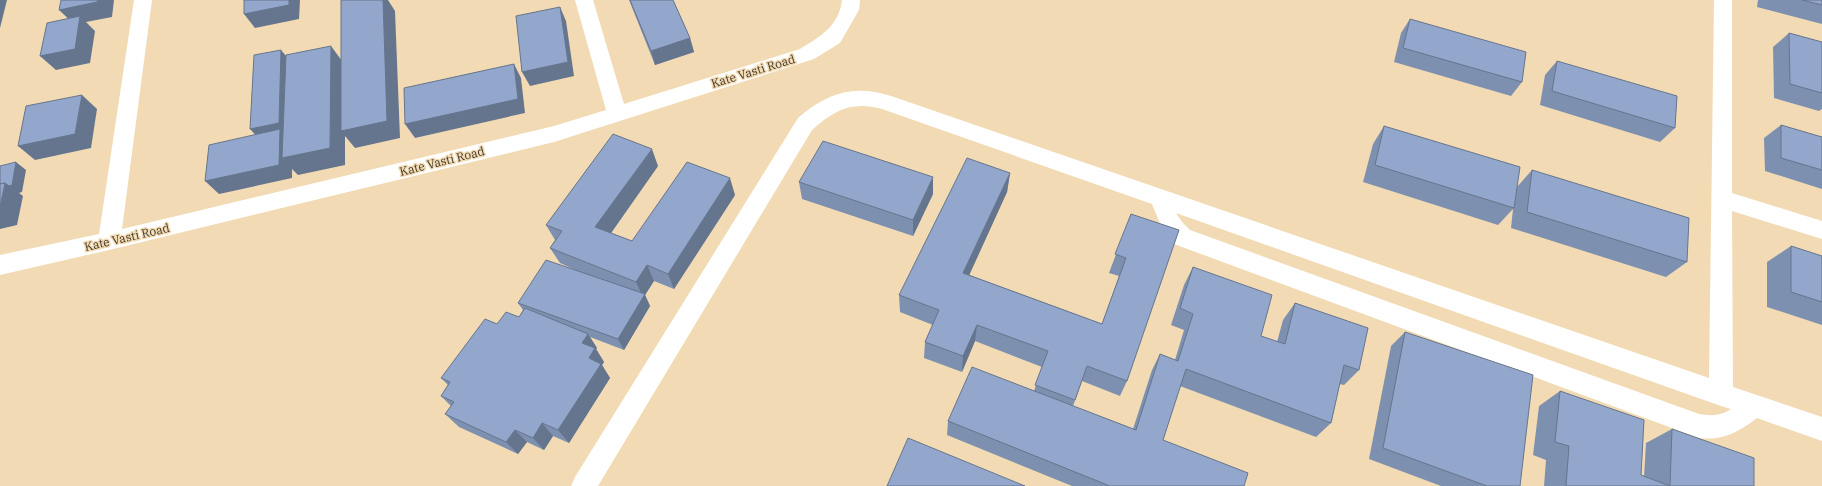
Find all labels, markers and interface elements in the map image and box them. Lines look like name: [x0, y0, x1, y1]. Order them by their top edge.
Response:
street label: Kate Vasti Road: [709, 51, 797, 91]
street label: Kate Vasti Road: [398, 143, 486, 179]
street label: Kate Vasti Road: [83, 220, 171, 254]

